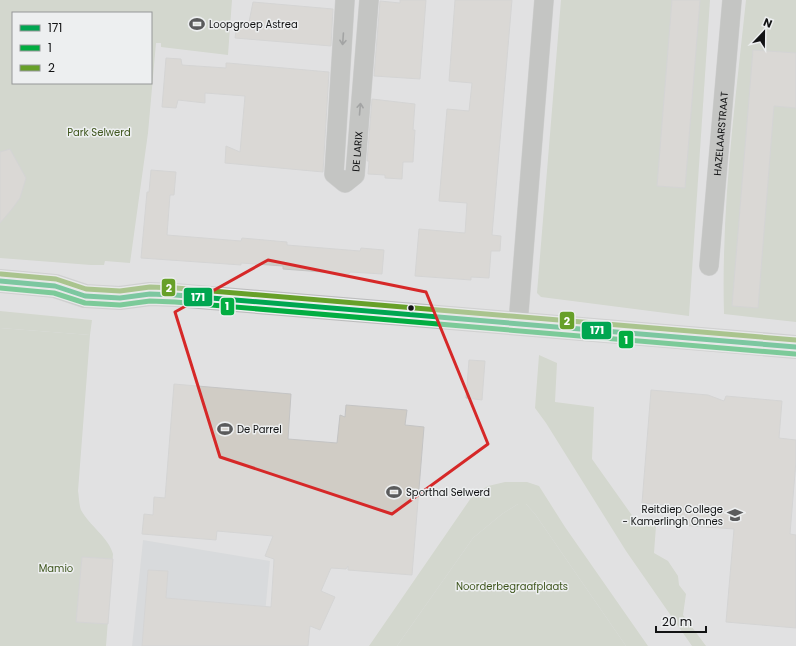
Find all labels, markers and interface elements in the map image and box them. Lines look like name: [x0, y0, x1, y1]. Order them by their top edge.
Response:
legend: [12, 12, 152, 84]
north arrow: [744, 12, 784, 52]
text: N: [761, 14, 775, 32]
sports icon: Loopgroep Astrea: [188, 15, 206, 33]
place label: Loopgroep Astrea: [209, 17, 298, 32]
text: 171: [48, 19, 62, 36]
one-way arrow: [339, 32, 346, 45]
text: 1: [48, 39, 52, 56]
text: 2: [48, 59, 55, 76]
street label: HAZELAARSTRAAT: [710, 90, 732, 176]
one-way arrow: [356, 103, 364, 116]
park label: Park Selwerd: [67, 125, 131, 140]
street label: DE LARIX: [348, 131, 366, 172]
line badge: 2: [161, 278, 176, 297]
text: 2: [166, 280, 172, 296]
line badge: 171: [183, 287, 213, 307]
text: 171: [191, 289, 205, 305]
line badge: 1: [220, 297, 235, 316]
text: 1: [225, 298, 229, 314]
unlabelled marker: [406, 303, 416, 313]
line badge: 2: [559, 311, 575, 330]
text: 2: [564, 313, 570, 329]
line badge: 171: [581, 321, 612, 340]
text: 171: [590, 322, 604, 338]
line badge: 1: [618, 330, 634, 349]
text: 1: [624, 332, 628, 348]
sports icon: De Parrel: [216, 420, 234, 438]
place label: De Parrel: [237, 422, 282, 437]
sports icon: Sporthal Selwerd: [385, 483, 403, 501]
place label: Sporthal Selwerd: [406, 485, 490, 500]
place label: Reitdiep College - Kamerlingh Onnes: [623, 502, 723, 529]
school or university icon: Reitdiep College - Kamerlingh Onnes: [726, 506, 744, 524]
park label: Mamio: [39, 561, 73, 576]
park label: Noorderbegraafplaats: [456, 579, 568, 594]
scale bar: [656, 608, 706, 634]
text: 20 m: [662, 613, 692, 630]

